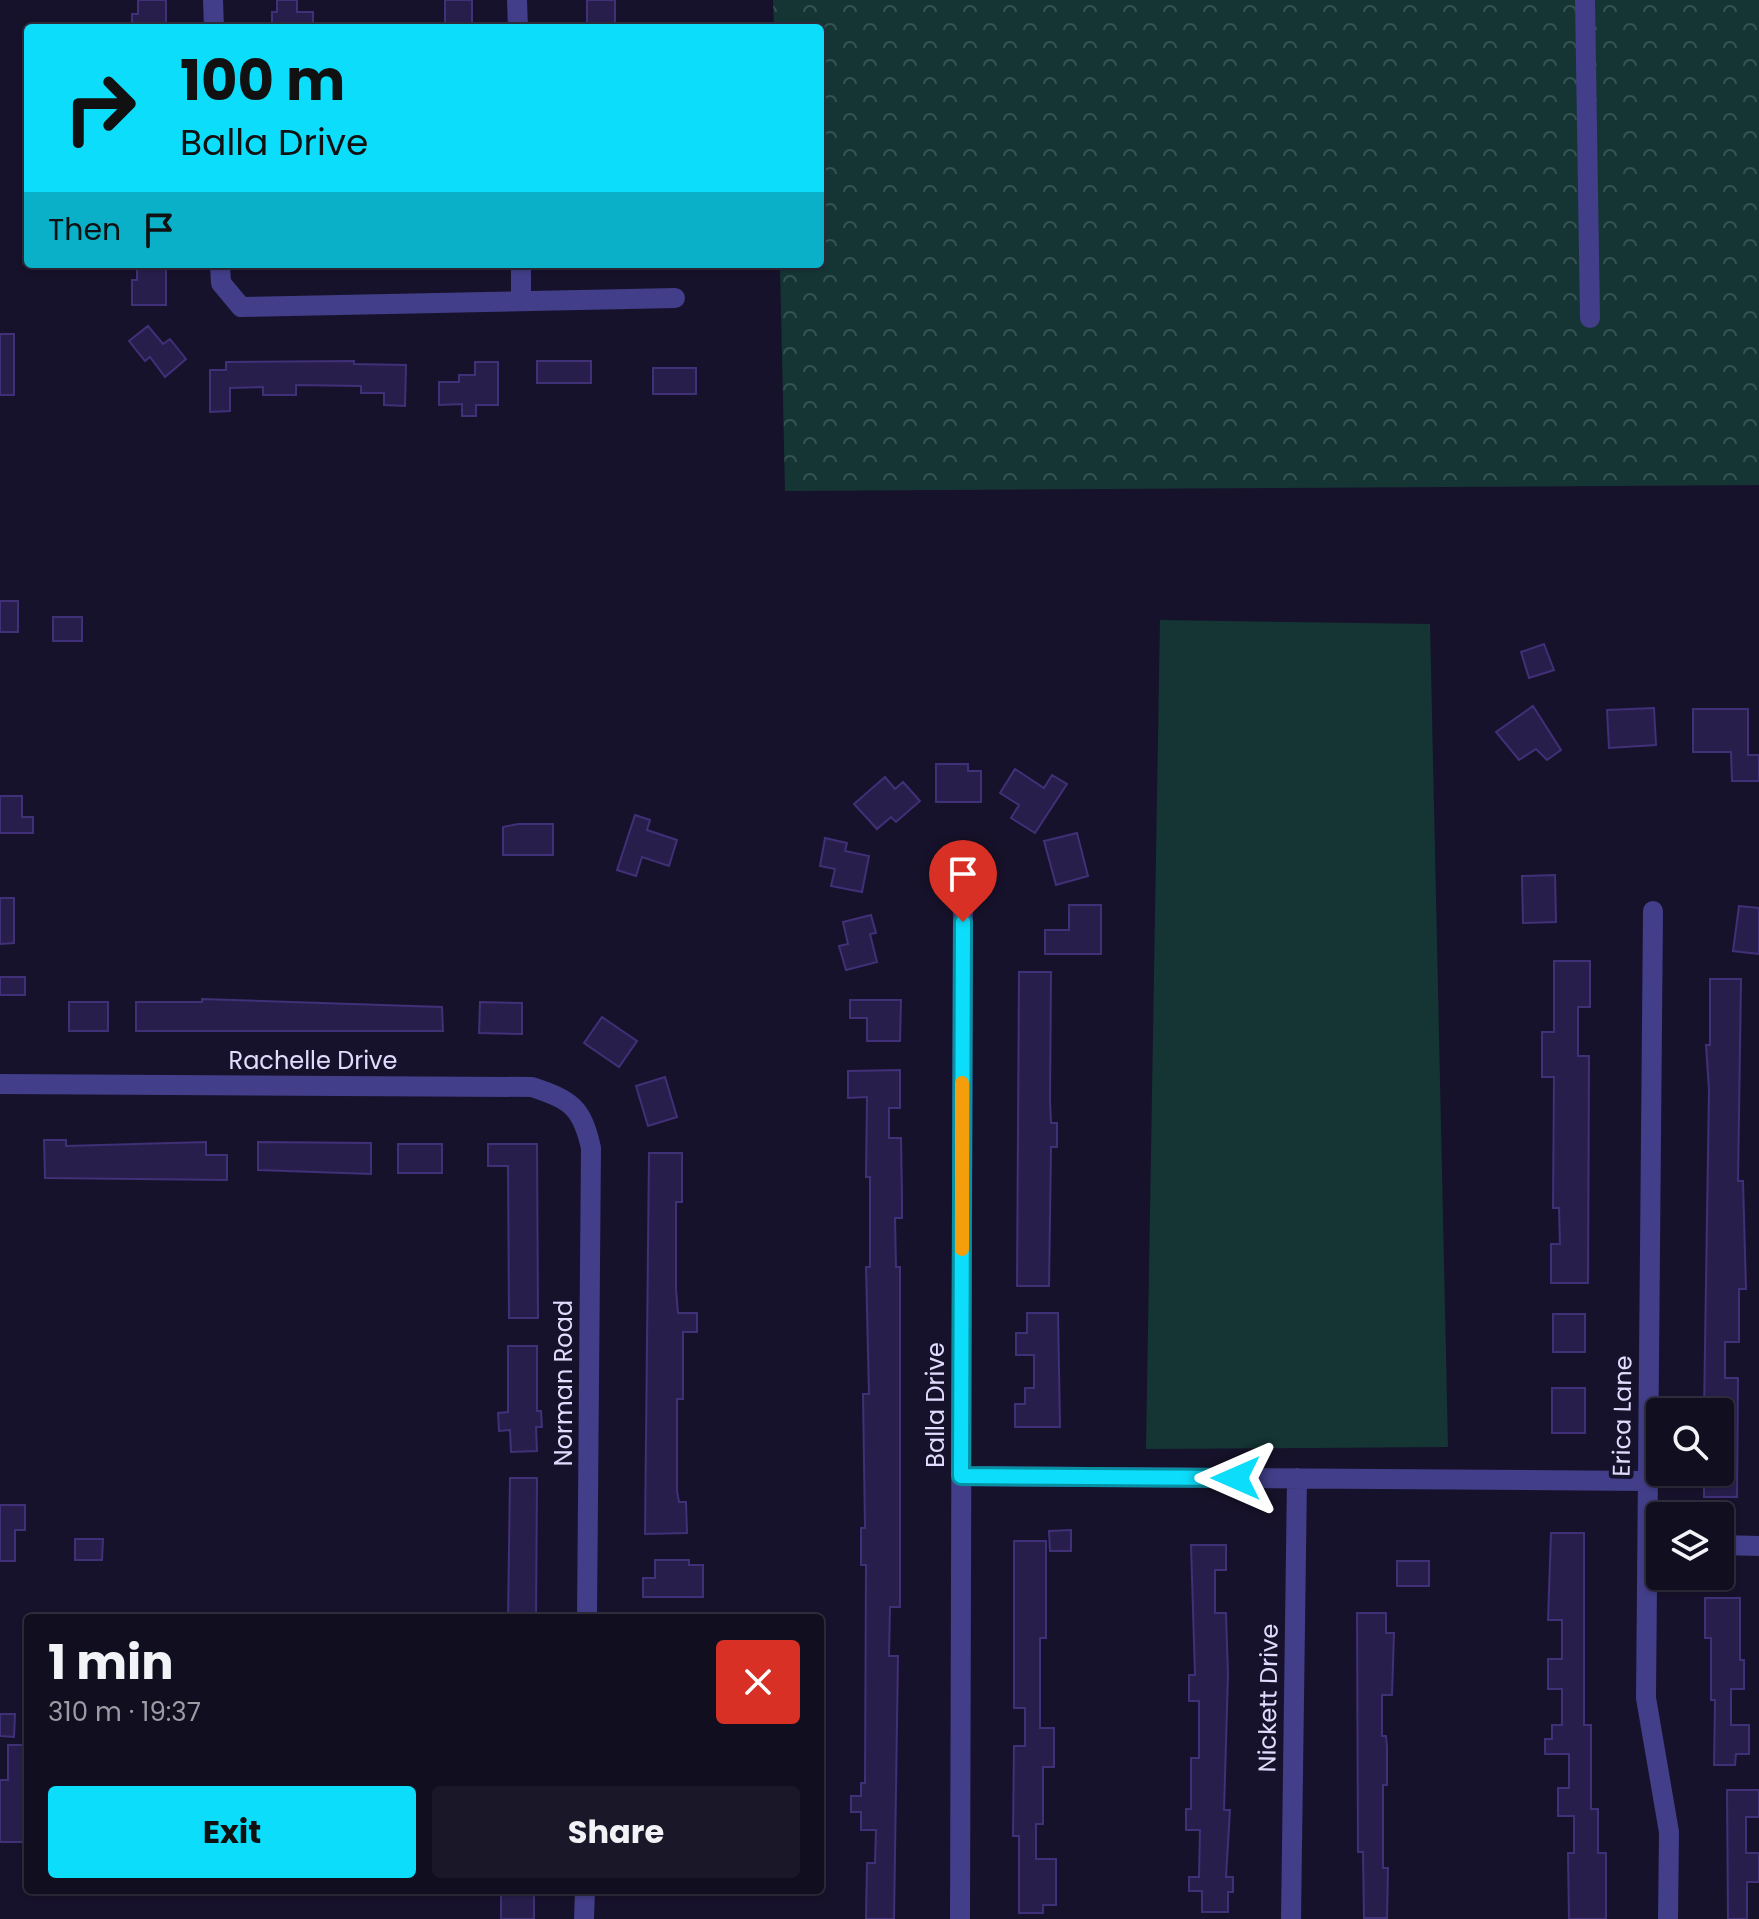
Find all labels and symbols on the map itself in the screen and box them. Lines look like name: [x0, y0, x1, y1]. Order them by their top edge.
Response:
pin: [929, 840, 997, 922]
street label: Rachelle Drive: [229, 1044, 397, 1077]
street label: Norman Road: [547, 1300, 580, 1466]
street label: Balla Drive: [919, 1342, 952, 1468]
street label: Erica Lane: [1604, 1355, 1640, 1477]
position arrow: [1194, 1436, 1278, 1520]
street label: Nickett Drive: [1250, 1623, 1286, 1773]

